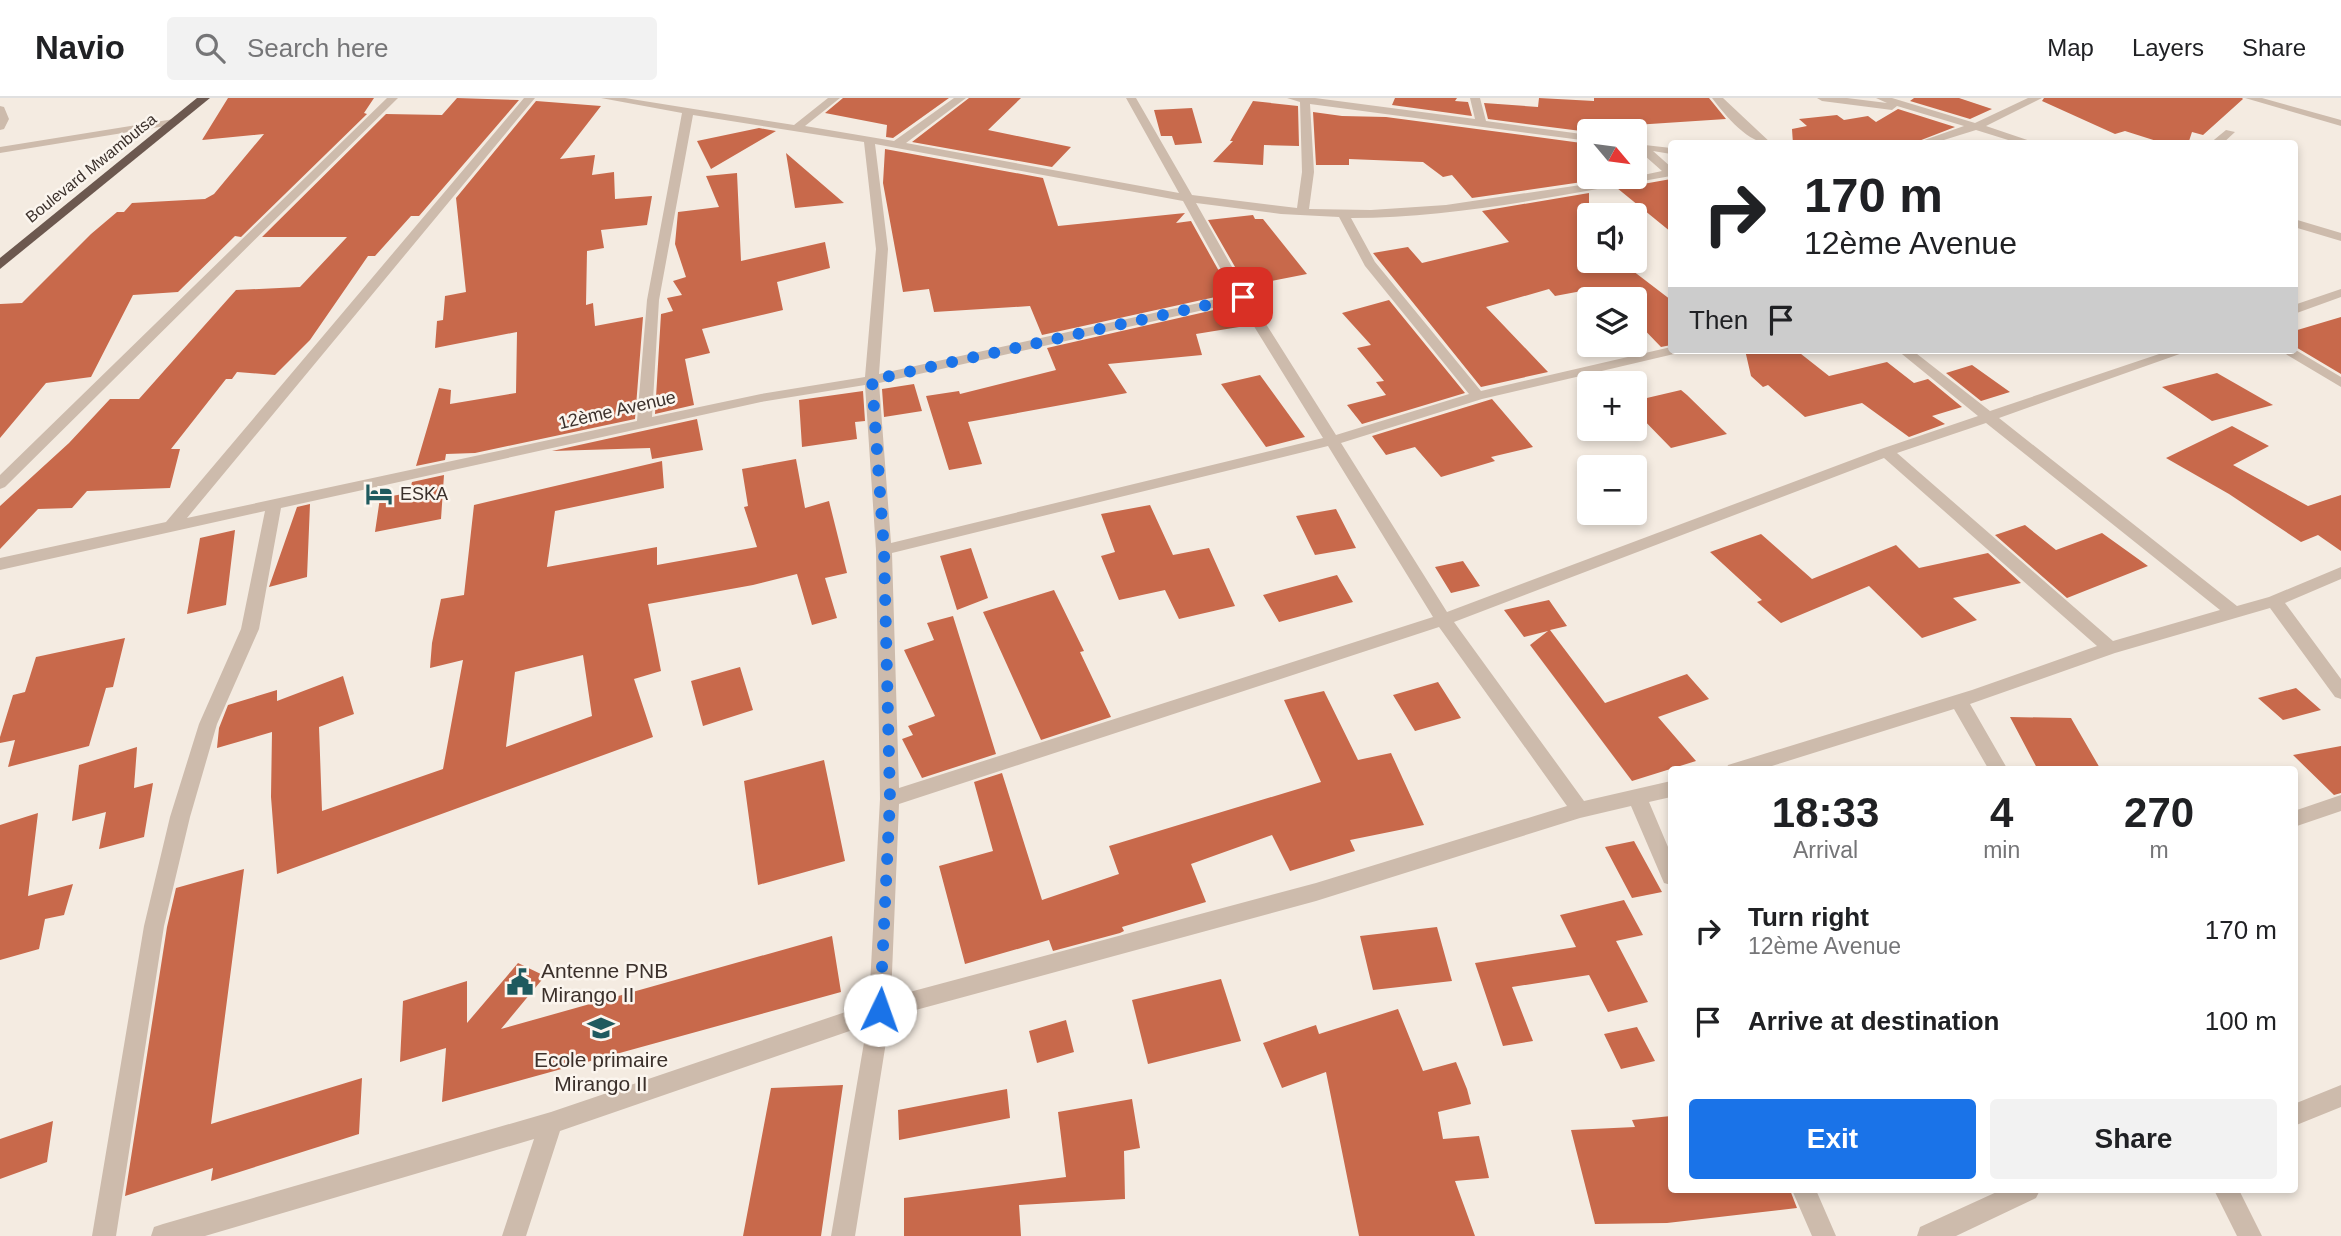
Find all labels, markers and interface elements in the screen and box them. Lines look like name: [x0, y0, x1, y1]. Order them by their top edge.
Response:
search box: [167, 17, 657, 80]
text: Navio: [35, 29, 125, 66]
icon: search: [191, 29, 229, 67]
text: Search here: [247, 33, 389, 63]
text: Map: [2047, 34, 2094, 61]
text: Layers: [2132, 34, 2204, 61]
text: Share: [2242, 34, 2306, 61]
street label: Boulevard Mwambutsa: [22, 110, 160, 226]
north arrow: [1577, 119, 1647, 189]
map controls: [1577, 119, 1647, 525]
icon: right: [1689, 168, 1780, 259]
text: 170 m: [1804, 168, 1943, 222]
button: sound: [1577, 203, 1647, 273]
text: 12ème Avenue: [1804, 225, 2017, 261]
pin: [1213, 267, 1273, 327]
icon: arrive: [1224, 278, 1262, 316]
button: layers: [1577, 287, 1647, 357]
icon: arrive: [1762, 301, 1800, 339]
text: Then: [1689, 305, 1748, 335]
button: +: [1577, 371, 1647, 441]
street label: 12ème Avenue: [556, 387, 678, 433]
button: −: [1577, 455, 1647, 525]
hotel icon: ESKA: [364, 479, 394, 509]
place label: ESKA: [400, 484, 448, 504]
text: 18:33: [1772, 789, 1879, 836]
text: 4: [1990, 789, 2013, 836]
text: 270: [2124, 789, 2194, 836]
text: Arrival: [1793, 837, 1858, 863]
text: min: [1983, 837, 2020, 863]
text: m: [2150, 837, 2169, 863]
text: Turn right: [1748, 902, 1869, 932]
icon: right: [1689, 912, 1727, 950]
text: 170 m: [2205, 915, 2277, 945]
text: 12ème Avenue: [1748, 933, 1901, 959]
place label: Antenne PNB Mirango II: [541, 959, 668, 1006]
public building icon: Antenne PNB Mirango II: [505, 967, 535, 997]
position arrow: [843, 973, 917, 1047]
icon: arrive: [1689, 1003, 1727, 1041]
text: Arrive at destination: [1748, 1006, 1999, 1036]
text: 100 m: [2205, 1006, 2277, 1036]
school or university icon: Ecole primaire Mirango II: [586, 1013, 616, 1043]
place label: Ecole primaire Mirango II: [534, 1048, 668, 1095]
button: Exit: [1689, 1099, 1976, 1179]
button: Share: [1990, 1099, 2277, 1179]

